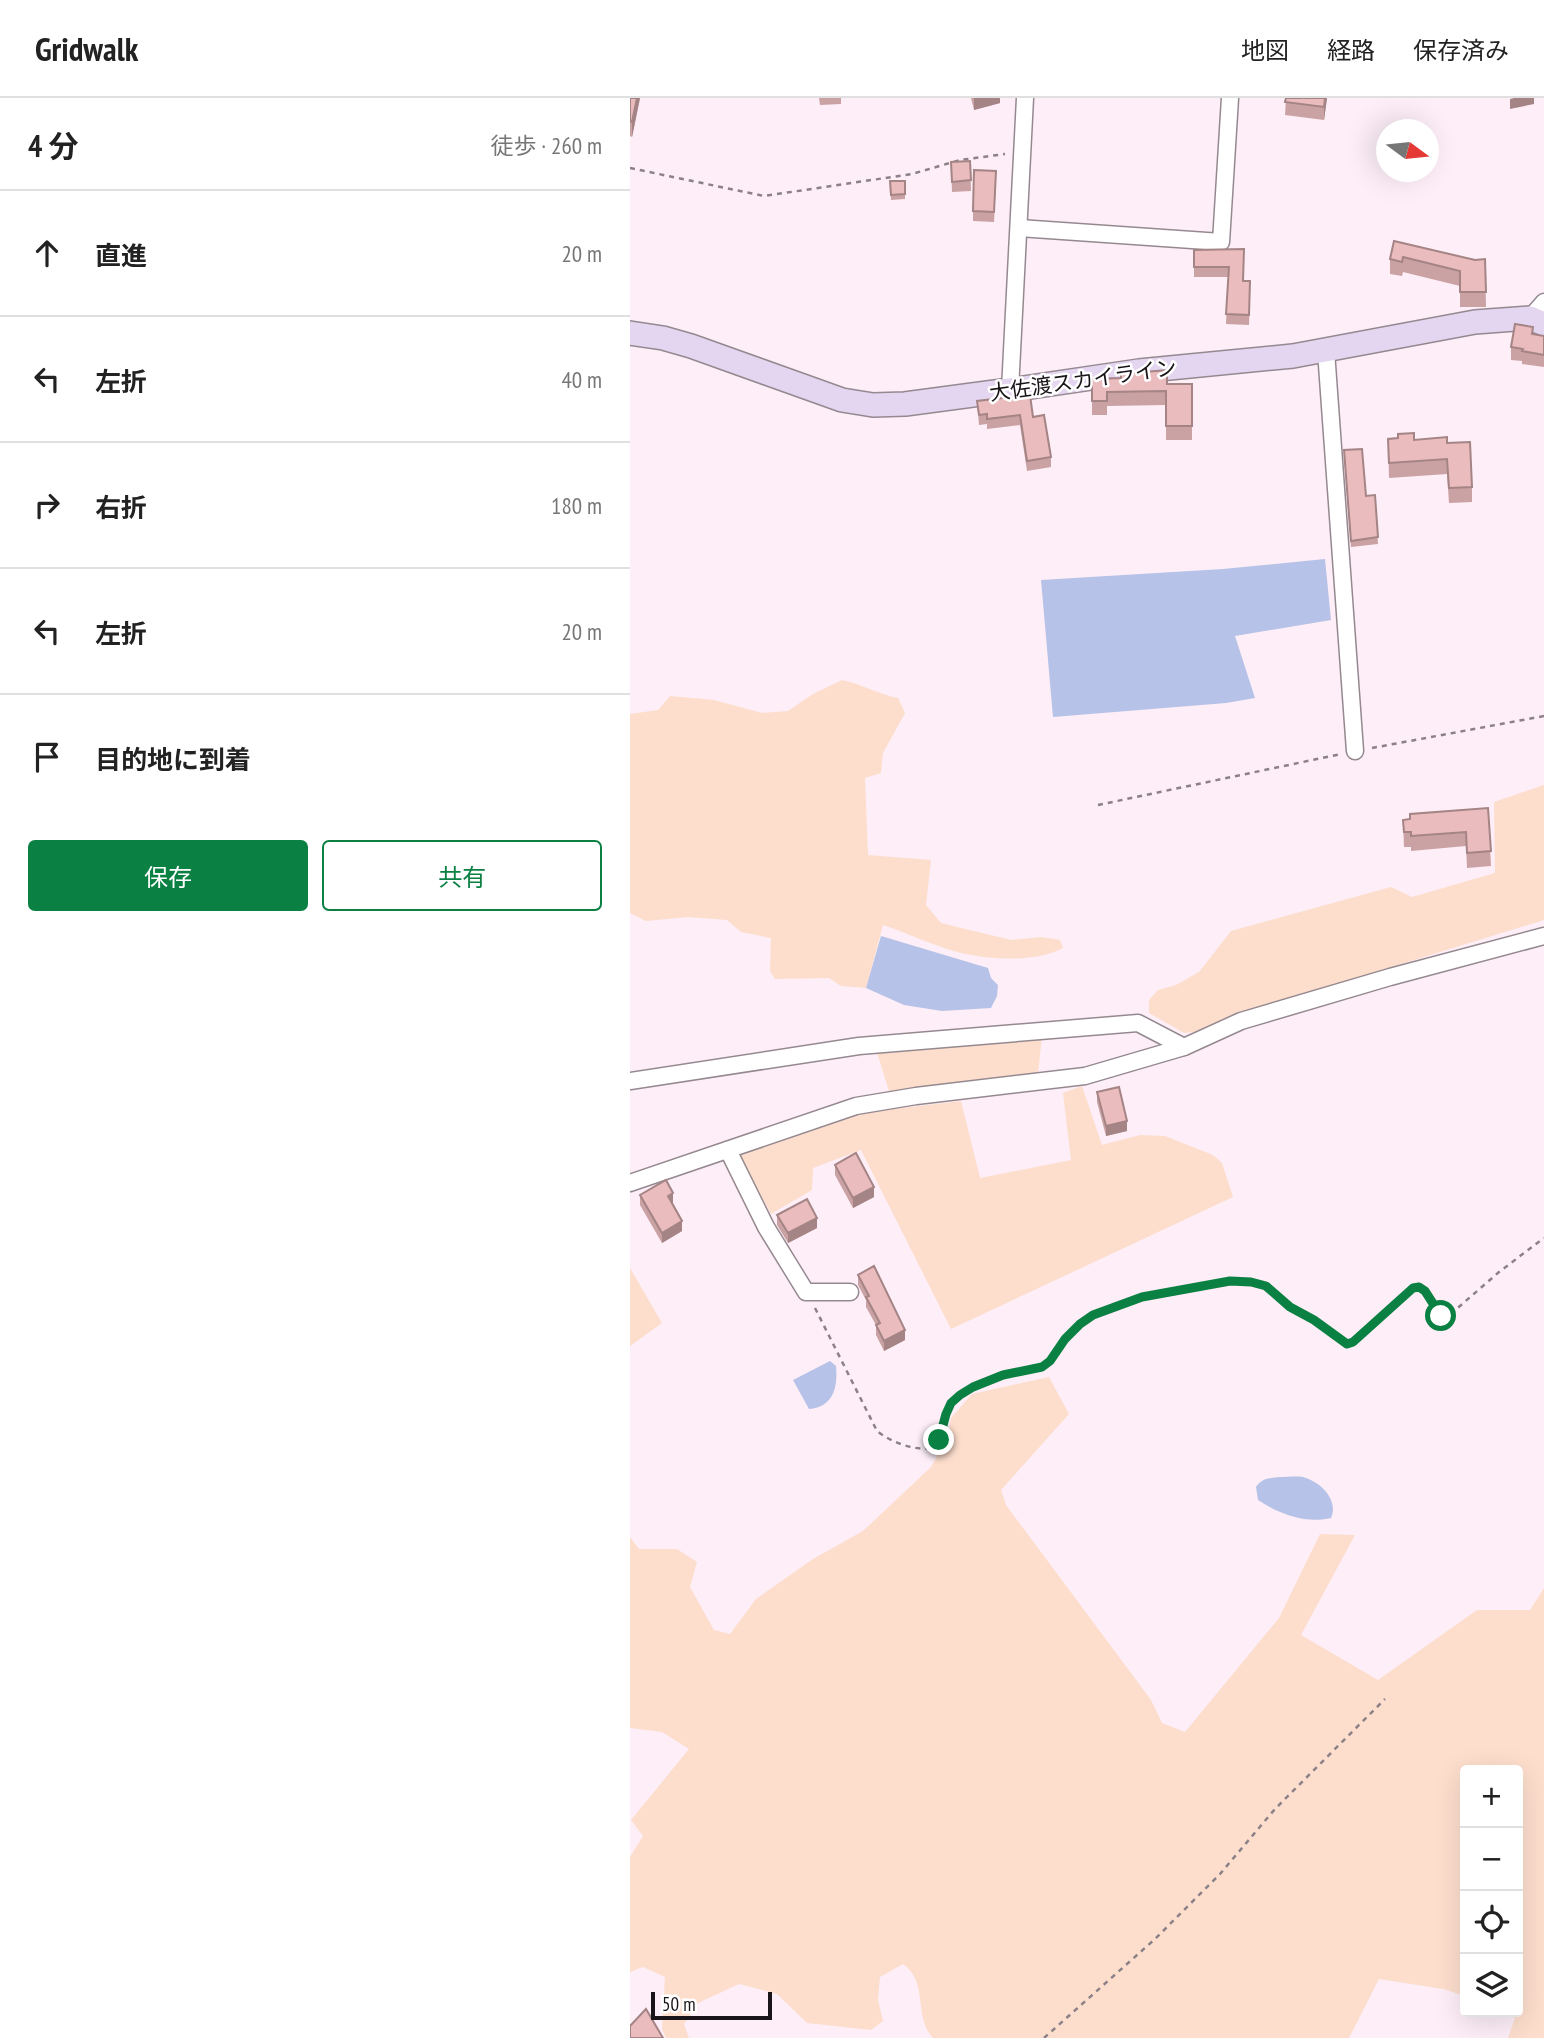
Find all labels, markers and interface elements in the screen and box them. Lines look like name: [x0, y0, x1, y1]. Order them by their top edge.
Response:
text: Gridwalk: [35, 27, 138, 70]
text: 地図: [1241, 35, 1289, 66]
text: 経路: [1327, 35, 1375, 66]
text: 保存済み: [1413, 35, 1509, 66]
north arrow: [1376, 119, 1439, 182]
text: 4 分: [28, 126, 79, 165]
text: 徒歩 · 260 m: [490, 131, 602, 160]
icon: ahead: [28, 234, 66, 272]
text: 直進: [95, 239, 147, 272]
text: 20 m: [561, 239, 602, 268]
street label: 大佐渡スカイライン: [988, 353, 1178, 407]
icon: left: [28, 360, 66, 398]
text: 左折: [95, 365, 147, 398]
text: 40 m: [561, 365, 602, 394]
icon: right: [28, 486, 66, 524]
text: 右折: [95, 491, 147, 524]
text: 180 m: [551, 491, 602, 520]
icon: left: [28, 612, 66, 650]
text: 左折: [95, 617, 147, 650]
text: 20 m: [561, 617, 602, 646]
icon: arrive: [28, 738, 66, 776]
text: 目的地に到着: [95, 743, 251, 776]
button: 保存: [28, 840, 308, 911]
button: 共有: [322, 840, 602, 911]
route start: [1425, 1300, 1456, 1331]
route end: [923, 1424, 954, 1455]
map controls: [1460, 1765, 1523, 2017]
button: +: [1460, 1765, 1523, 1828]
button: −: [1460, 1828, 1523, 1891]
button: locate: [1460, 1891, 1523, 1954]
button: layers: [1460, 1954, 1523, 2017]
scale bar: [651, 1989, 772, 2021]
text: 50 m: [662, 1992, 696, 2016]

